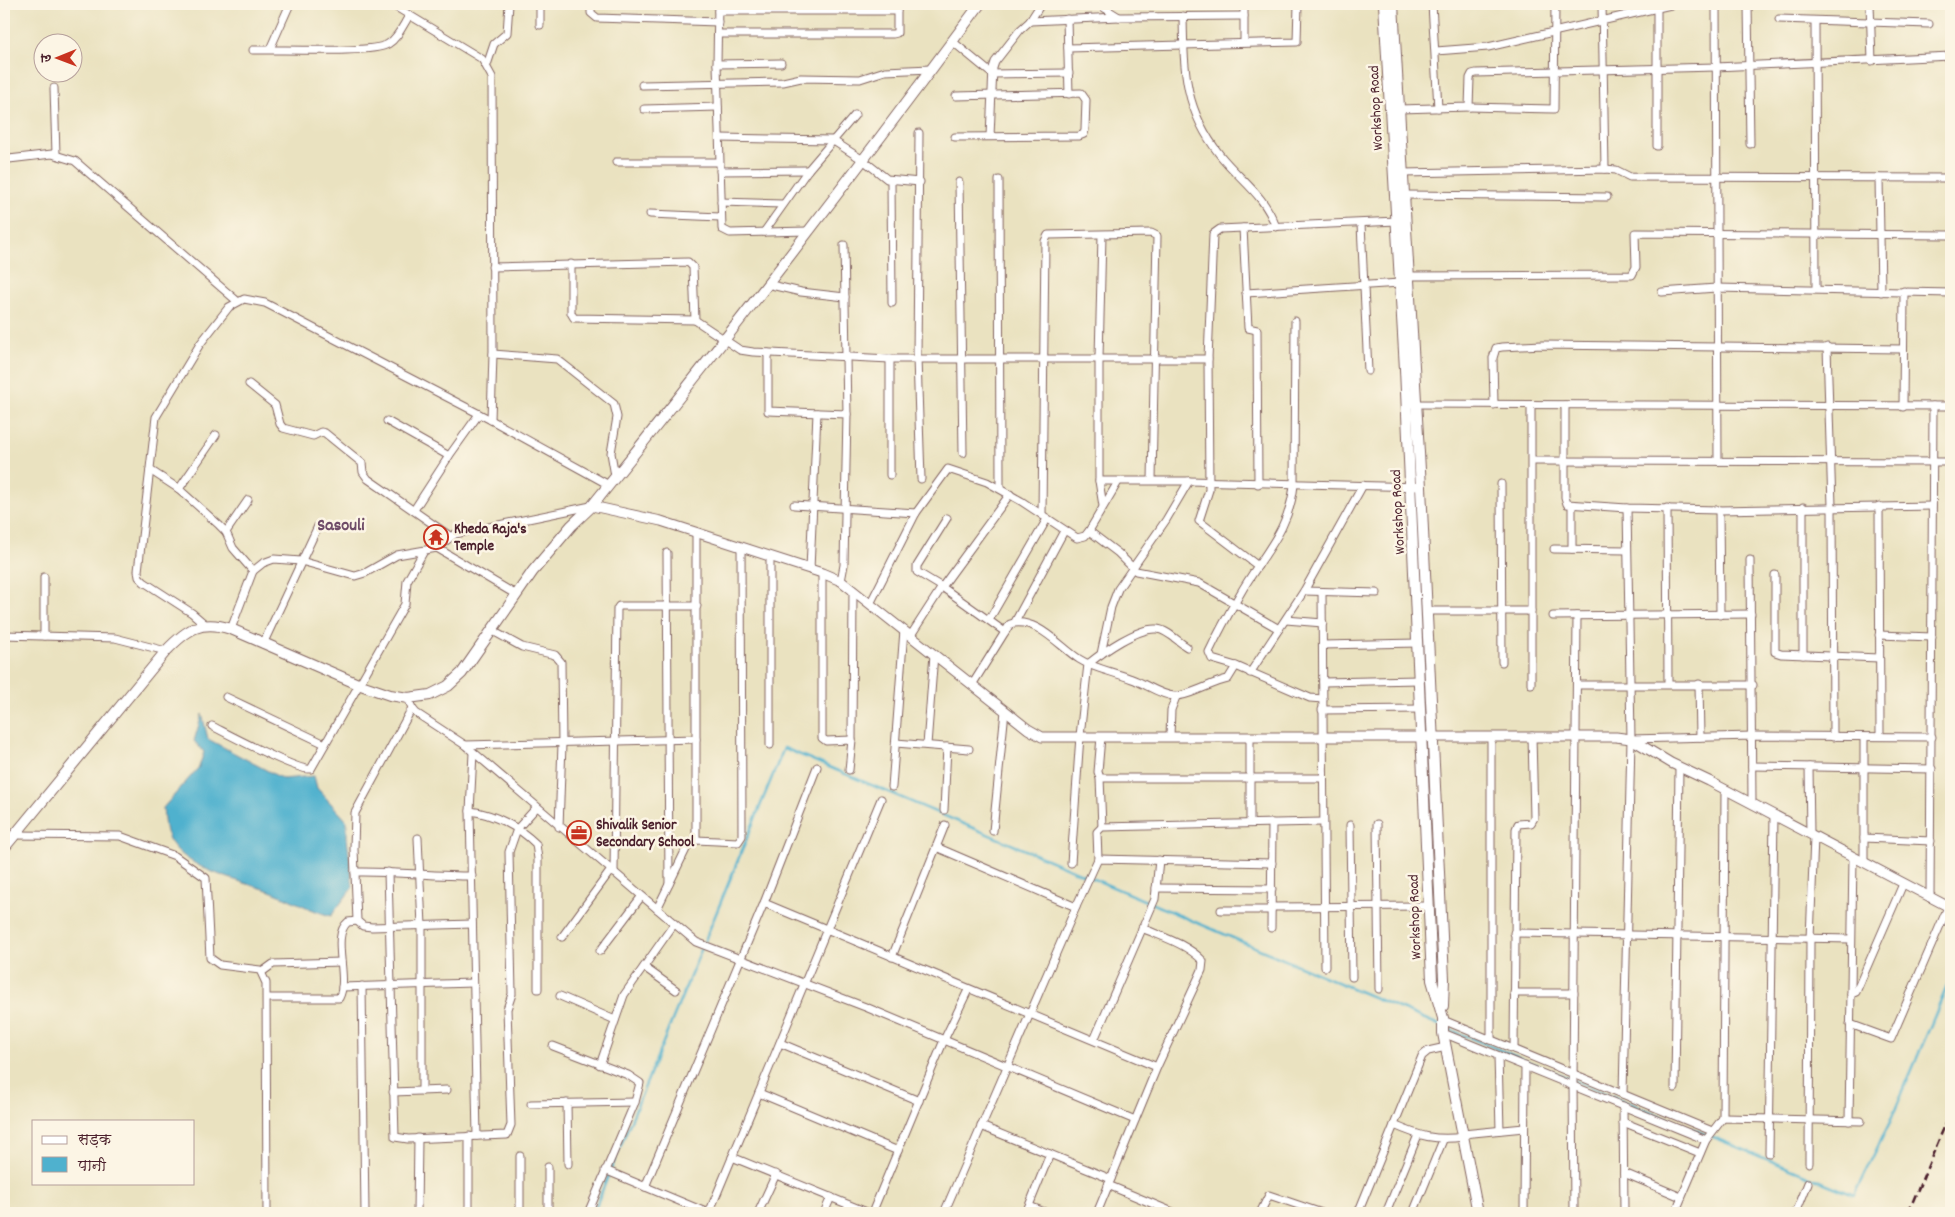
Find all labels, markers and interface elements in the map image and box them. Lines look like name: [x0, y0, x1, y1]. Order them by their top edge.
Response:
north arrow: [32, 32, 82, 82]
text: उ: [37, 53, 57, 63]
street label: Workshop Road: [1364, 65, 1390, 151]
street label: Workshop Road: [1386, 469, 1412, 555]
district label: Sasouli: [317, 514, 365, 539]
place label: Kheda Raja's Temple: [454, 519, 526, 558]
temple icon: Kheda Raja's Temple: [423, 524, 449, 550]
place label: Shivalik Senior Secondary School: [596, 815, 695, 854]
office icon: Shivalik Senior Secondary School: [566, 820, 592, 846]
street label: Workshop Road: [1404, 874, 1428, 960]
legend: [32, 1120, 195, 1184]
text: सड़क: [77, 1130, 112, 1152]
text: पानी: [77, 1156, 107, 1178]

